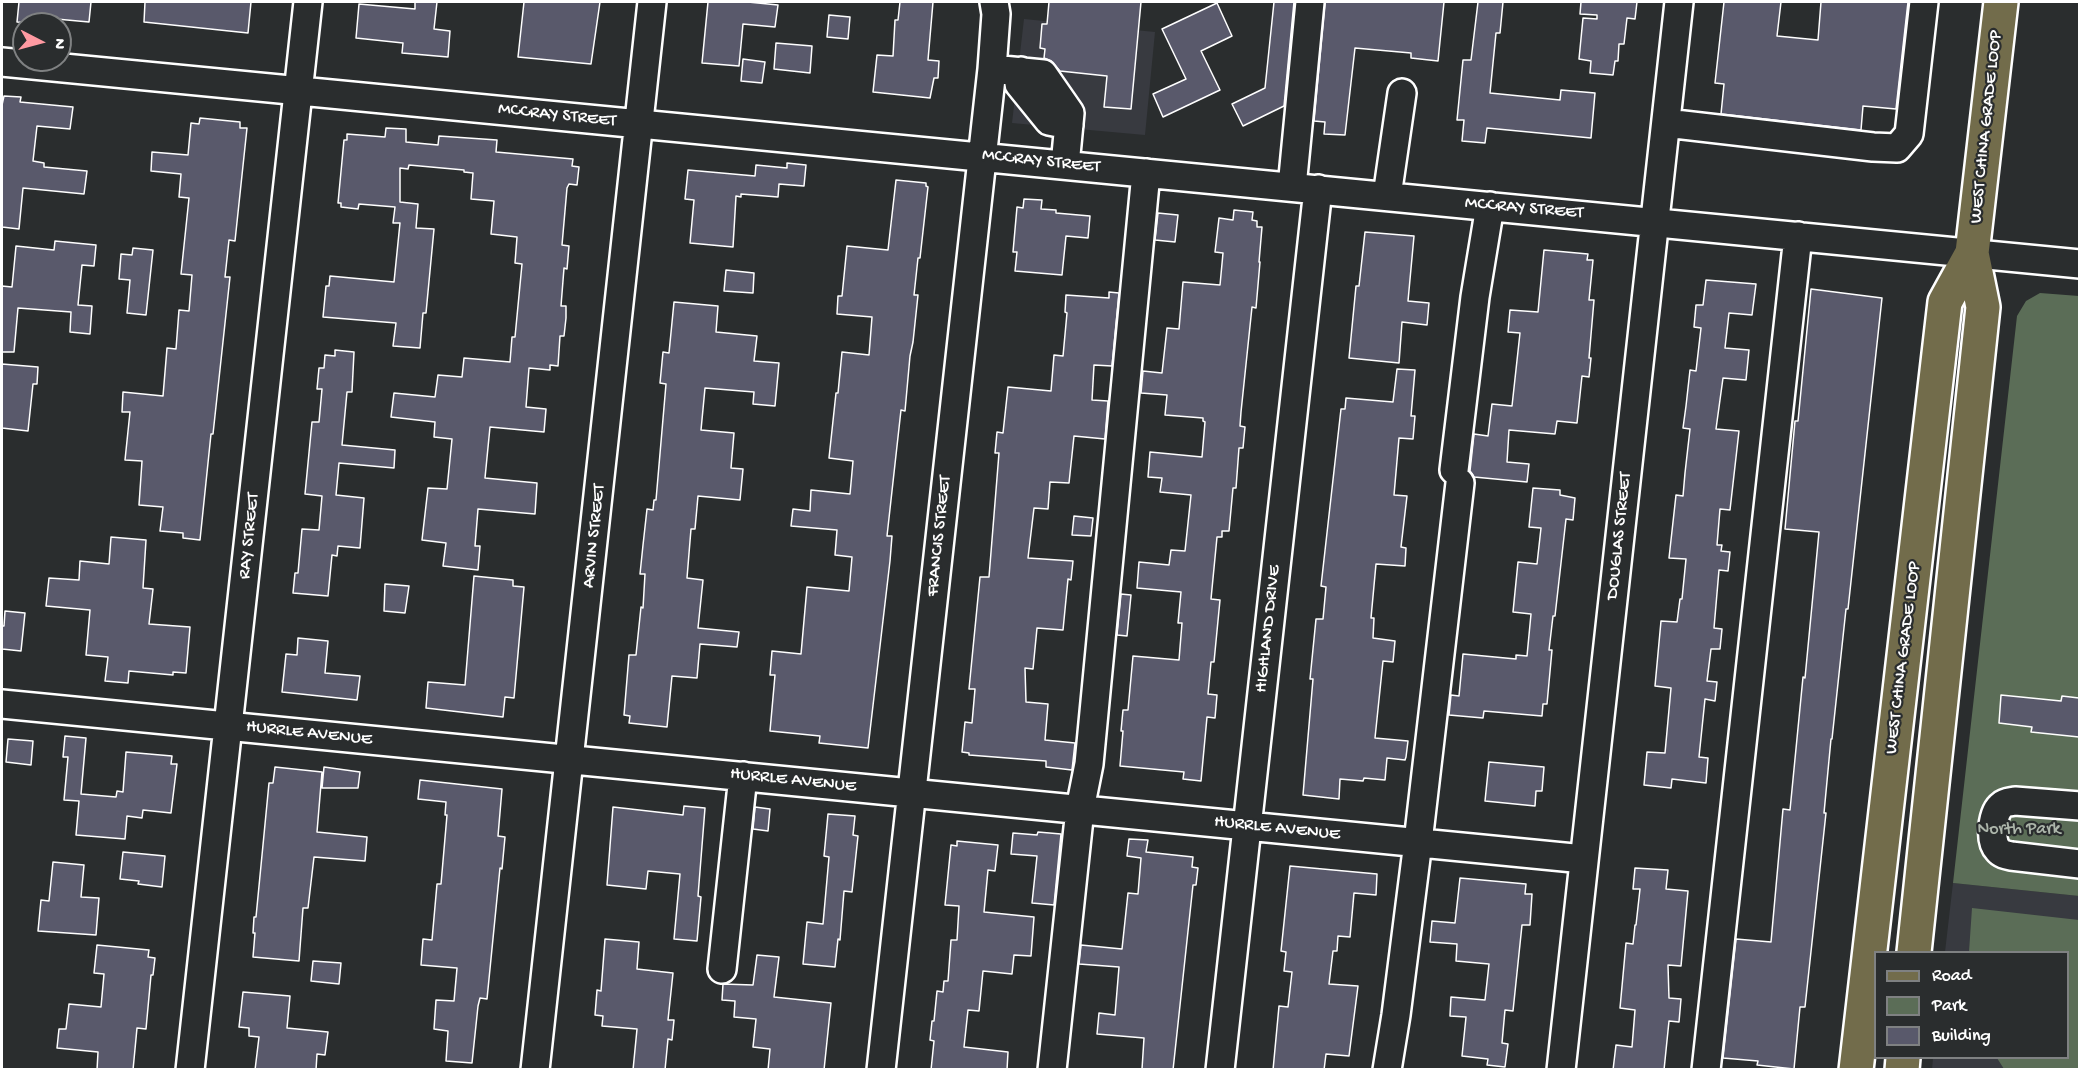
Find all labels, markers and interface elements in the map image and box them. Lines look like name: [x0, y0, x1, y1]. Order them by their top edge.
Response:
north arrow: [12, 12, 72, 72]
street label: WEST CHINA GRADE LOOP: [1966, 29, 2008, 225]
text: N: [48, 38, 68, 50]
street label: MCCRAY STREET: [497, 99, 617, 133]
street label: MCCRAY STREET: [981, 145, 1101, 179]
street label: MCCRAY STREET: [1464, 193, 1584, 225]
street label: DOUGLAS STREET: [1603, 471, 1637, 601]
street label: FRANCIS STREET: [923, 474, 957, 598]
street label: ARVIN STREET: [579, 483, 611, 589]
street label: RAY STREET: [235, 492, 265, 580]
street label: WEST CHINA GRADE LOOP: [1881, 560, 1927, 756]
street label: HIGHLAND DRIVE: [1252, 564, 1286, 694]
street label: HURRLE AVENUE: [245, 717, 373, 751]
street label: HURRLE AVENUE: [729, 764, 857, 798]
street label: HURRLE AVENUE: [1213, 812, 1341, 846]
park label: North Park: [1977, 819, 2061, 841]
legend: [1874, 951, 2069, 1059]
text: Road: [1932, 966, 1971, 987]
text: Park: [1932, 996, 1966, 1017]
text: Building: [1932, 1026, 1991, 1047]

